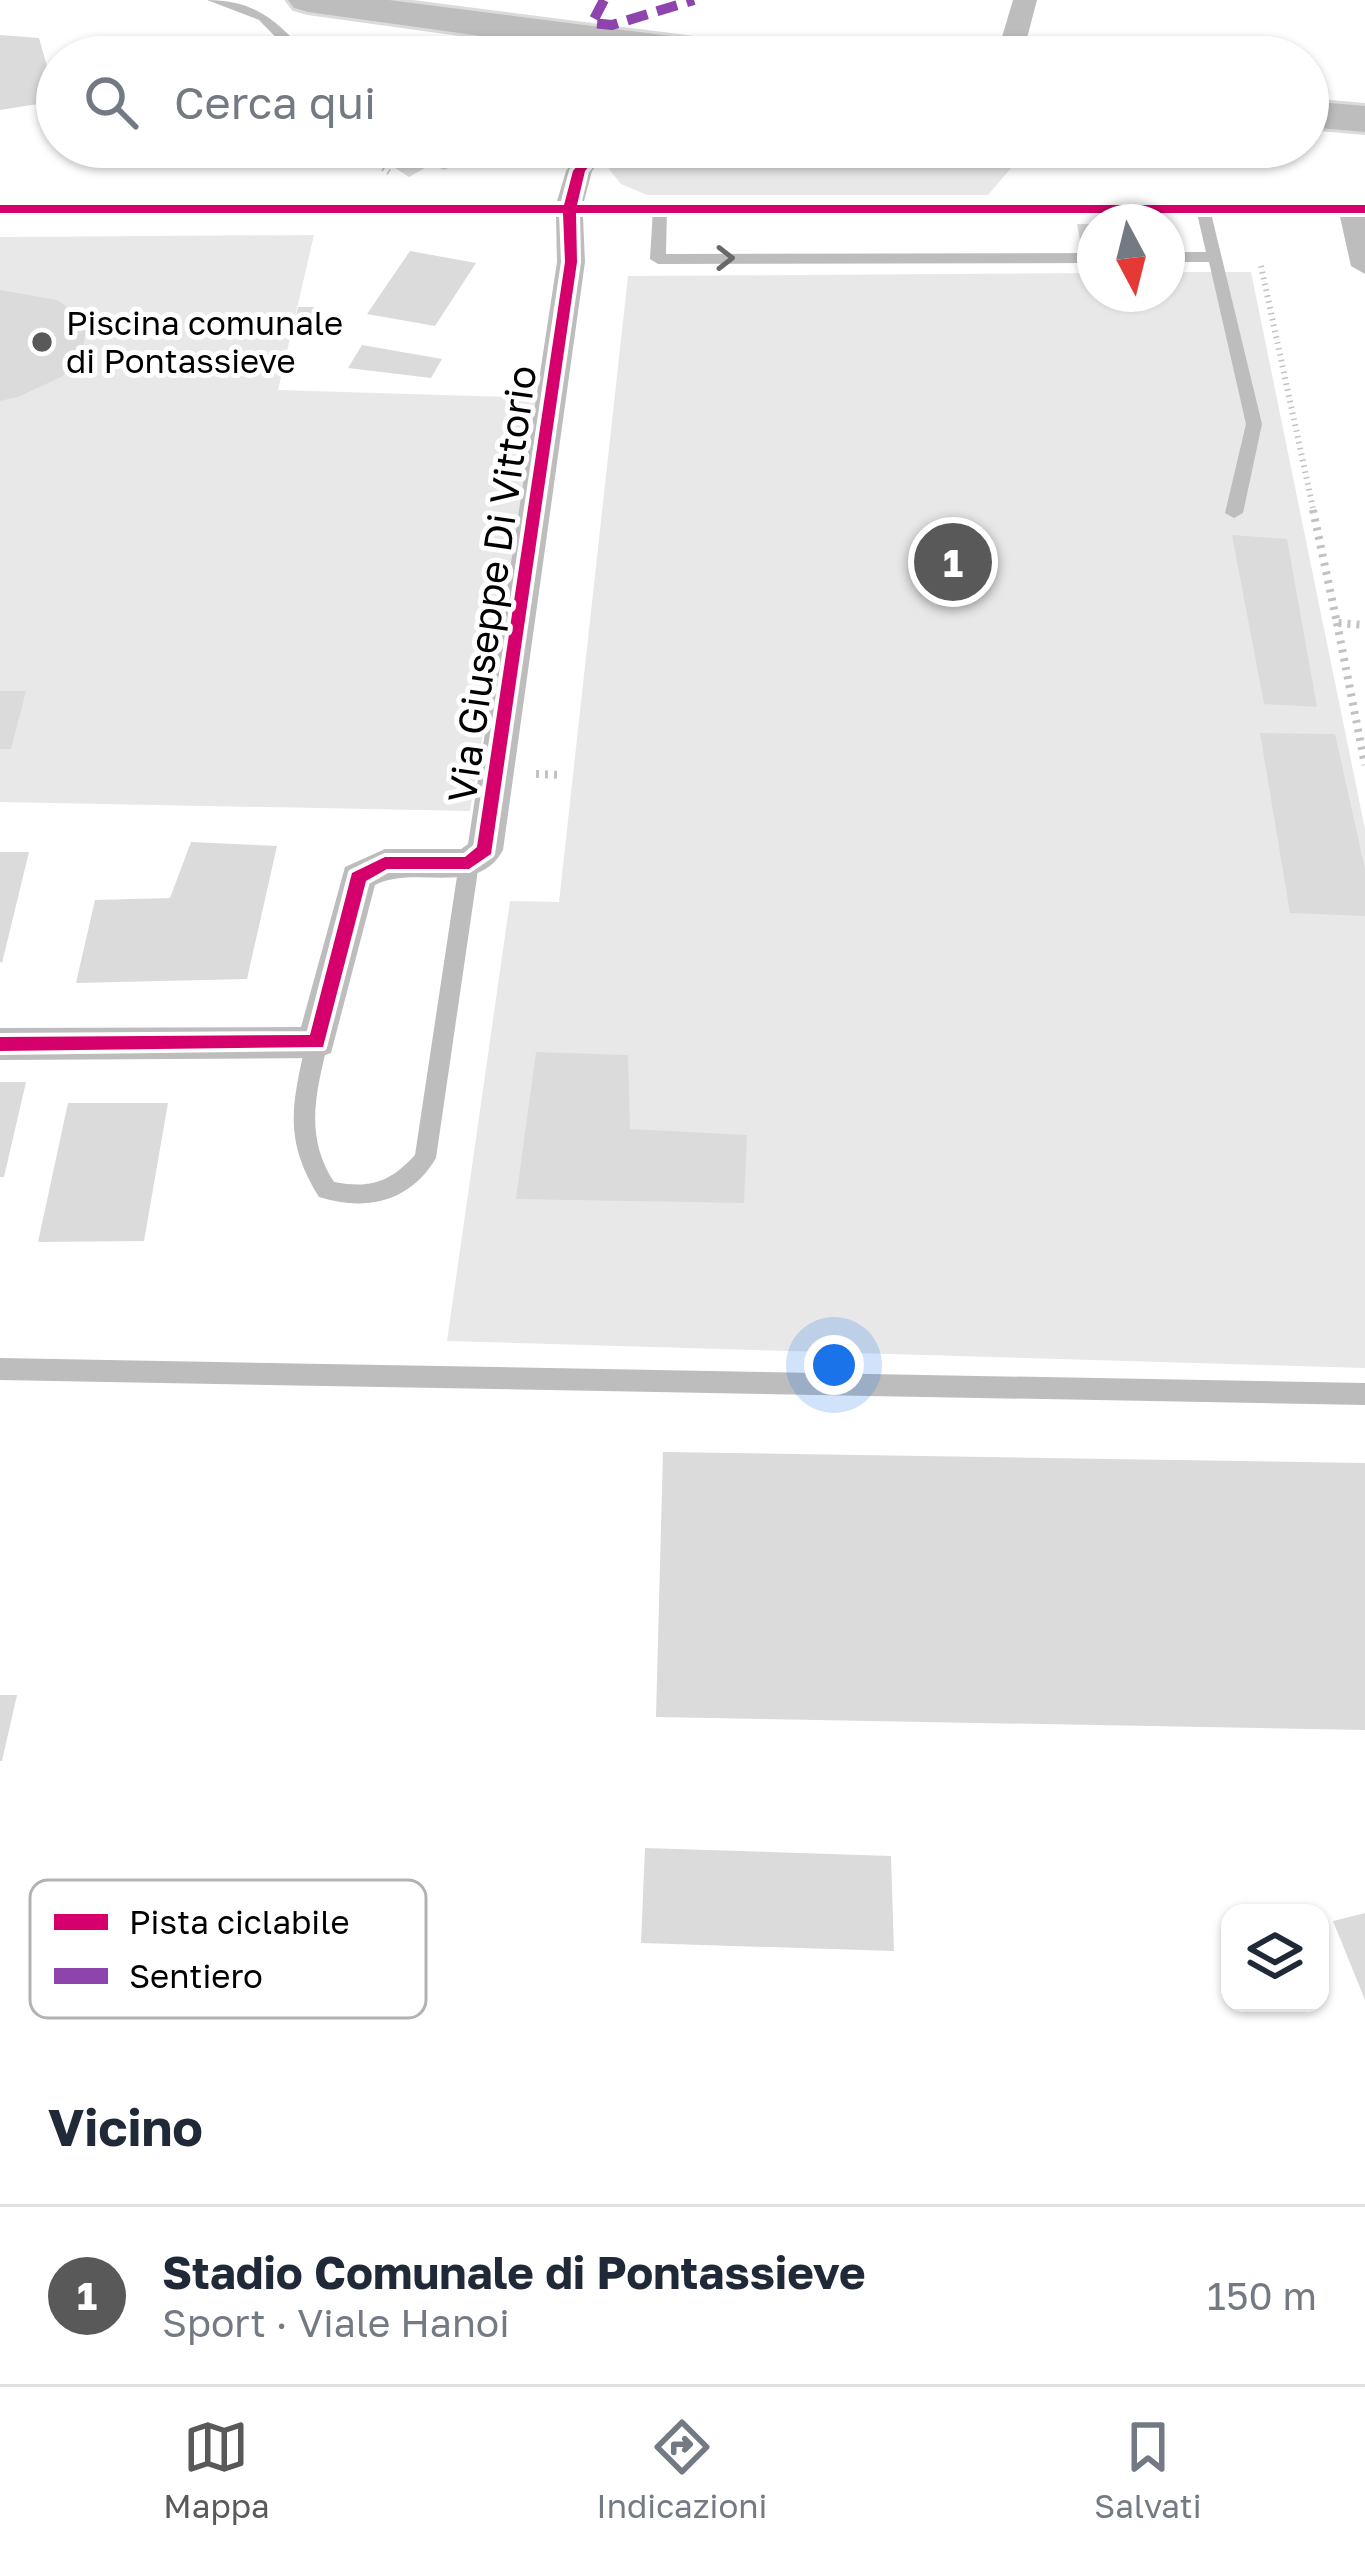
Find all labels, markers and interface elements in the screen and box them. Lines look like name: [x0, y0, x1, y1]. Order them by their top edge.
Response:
search box: [36, 36, 1329, 168]
icon: search: [78, 69, 144, 135]
text: Cerca qui: [174, 75, 376, 129]
north arrow: [1077, 204, 1185, 312]
one-way arrow: [717, 245, 735, 271]
place label: Piscina comunale di Pontassieve: [66, 303, 343, 380]
marker: Piscina comunale di Pontassieve: [29, 329, 55, 355]
street label: Via Giuseppe Di Vittorio: [438, 362, 545, 806]
pin: 1: [914, 517, 992, 607]
your location: [804, 1335, 864, 1395]
legend: [30, 1880, 426, 2018]
text: Pista ciclabile: [129, 1902, 350, 1941]
map controls: [1221, 1904, 1329, 2012]
button: layers: [1221, 1904, 1329, 2012]
text: Sentiero: [129, 1956, 263, 1995]
text: Vicino: [48, 2096, 203, 2157]
text: Stadio Comunale di Pontassieve: [162, 2245, 866, 2299]
text: 1: [77, 2272, 97, 2319]
text: 150 m: [1207, 2272, 1317, 2319]
text: Sport · Viale Hanoi: [162, 2299, 510, 2346]
tab: Mappa: [163, 2414, 270, 2525]
tab: Indicazioni: [596, 2414, 767, 2525]
tab: Salvati: [1094, 2414, 1202, 2525]

